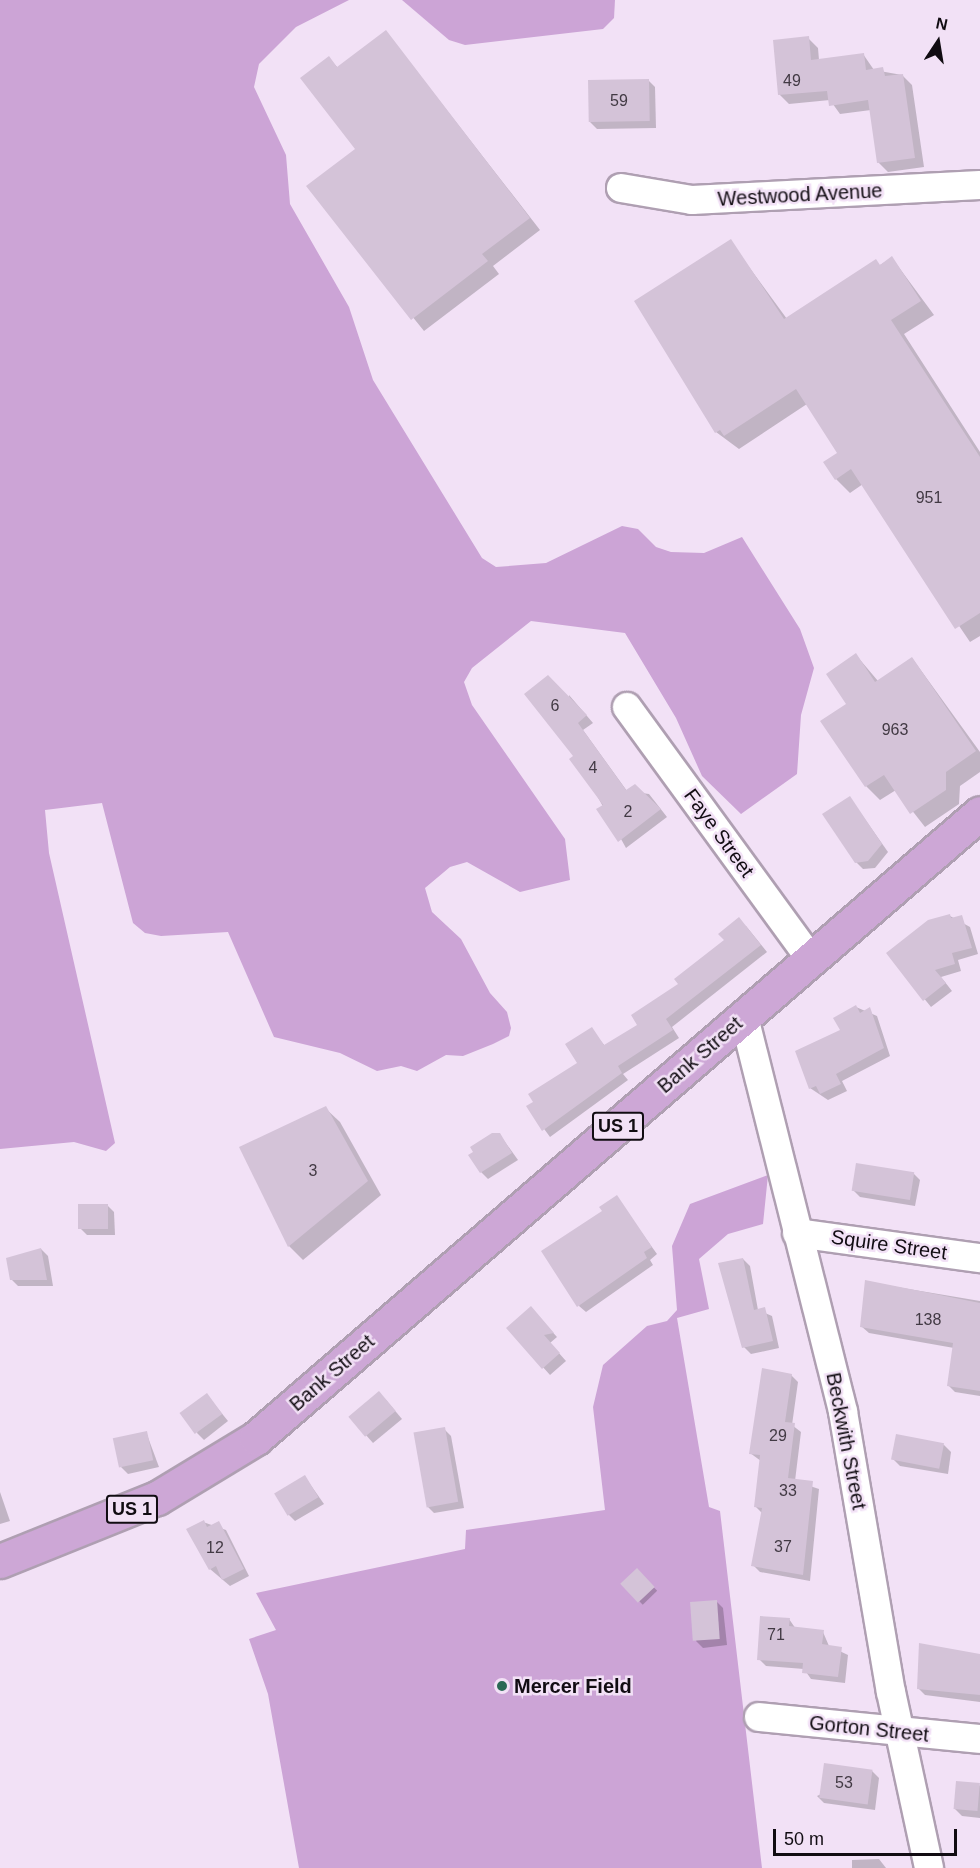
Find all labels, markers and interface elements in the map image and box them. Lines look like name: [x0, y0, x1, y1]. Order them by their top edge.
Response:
north arrow: [908, 12, 968, 72]
text: N: [934, 14, 949, 33]
house number: 49: [783, 71, 801, 91]
house number: 59: [610, 91, 628, 111]
street label: Westwood Avenue: [716, 179, 884, 211]
house number: 951: [916, 488, 942, 508]
house number: 6: [551, 696, 559, 716]
house number: 963: [882, 720, 908, 740]
house number: 4: [589, 758, 597, 778]
street label: Faye Street: [679, 784, 759, 882]
house number: 2: [624, 802, 632, 822]
street label: Bank Street: [653, 1012, 747, 1098]
road number: US 1: [591, 1111, 645, 1141]
house number: 3: [309, 1161, 317, 1181]
street label: Squire Street: [830, 1225, 948, 1265]
house number: 138: [915, 1310, 941, 1330]
street label: Bank Street: [285, 1330, 379, 1416]
street label: Beckwith Street: [821, 1371, 871, 1511]
house number: 29: [769, 1426, 787, 1446]
house number: 33: [779, 1481, 797, 1501]
road number: US 1: [105, 1494, 159, 1524]
house number: 37: [774, 1537, 792, 1557]
house number: 12: [206, 1538, 224, 1558]
house number: 71: [767, 1625, 785, 1645]
place label: Mercer Field: [514, 1674, 632, 1698]
marker: Mercer Field: [495, 1679, 509, 1693]
street label: Gorton Street: [808, 1711, 930, 1747]
house number: 53: [835, 1773, 853, 1793]
scale bar: [776, 1817, 960, 1855]
text: 50 m: [784, 1829, 824, 1849]

